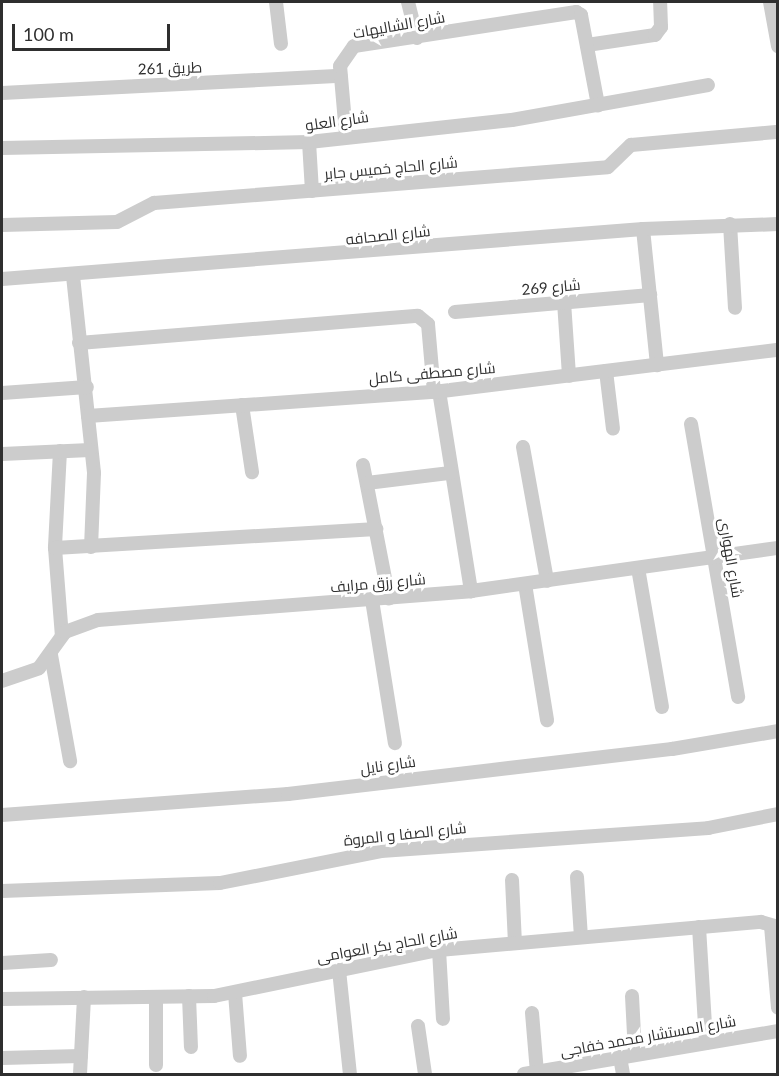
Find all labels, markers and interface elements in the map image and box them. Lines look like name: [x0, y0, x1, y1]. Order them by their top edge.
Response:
street label: شارع الشاليهات: [352, 8, 446, 42]
scale bar: [15, 12, 172, 50]
text: 100 m: [23, 23, 74, 45]
street label: طريق 261: [138, 58, 202, 78]
street label: شارع العلو: [304, 108, 370, 134]
street label: شارع الحاج خميس جابر: [324, 153, 458, 183]
street label: شارع الصحافه: [345, 222, 431, 248]
street label: شارع 269: [521, 275, 581, 299]
street label: شارع مصطفى كامل: [368, 358, 496, 388]
street label: شارع الهوارى: [715, 517, 747, 599]
street label: شارع رزق مرايف: [330, 570, 426, 596]
street label: شارع نايل: [359, 752, 417, 778]
street label: شارع الصفا و المروة: [343, 819, 467, 849]
street label: شارع الحاج بكر العوامى: [315, 924, 459, 966]
street label: شارع المستشار محمد خفاجى: [559, 1012, 737, 1060]

